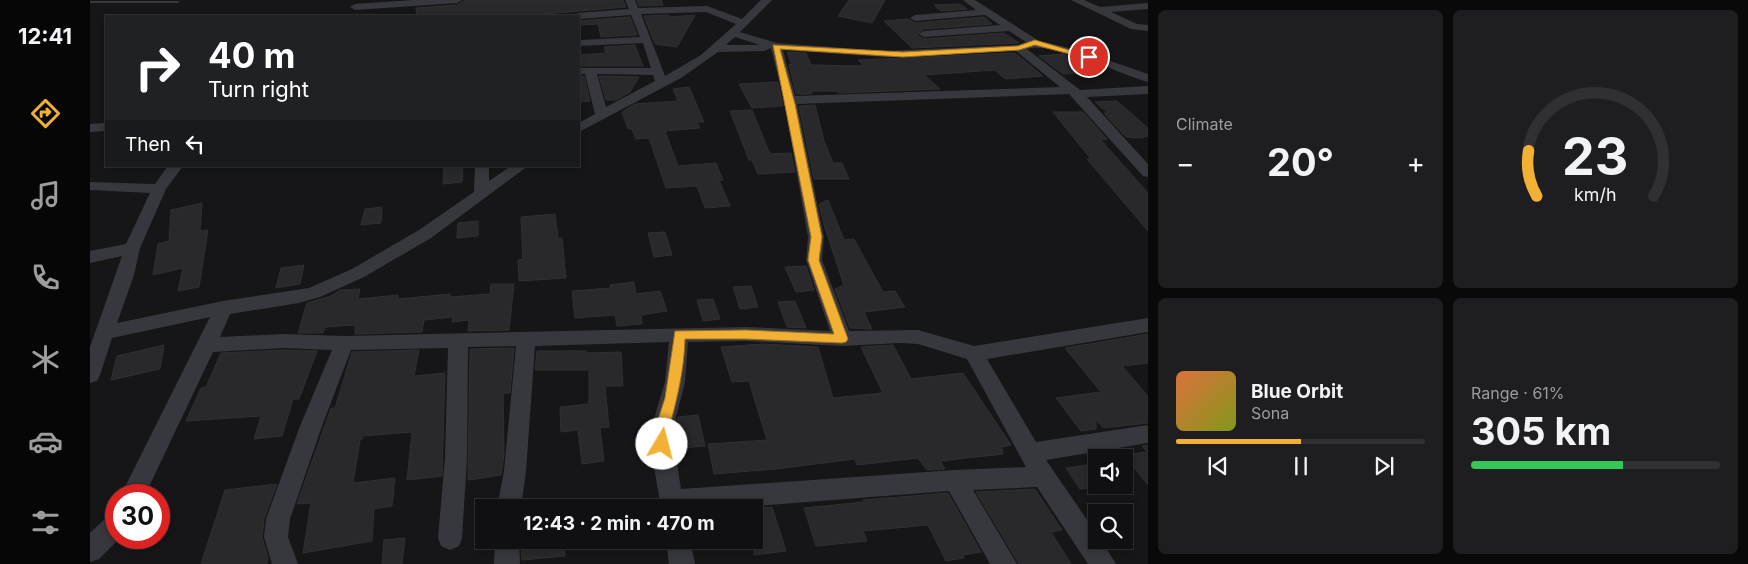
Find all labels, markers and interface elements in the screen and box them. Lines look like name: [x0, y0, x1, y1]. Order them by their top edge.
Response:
text: 12:41: [18, 23, 72, 49]
text: 40 m: [208, 34, 296, 76]
icon: right: [125, 35, 190, 100]
pin: [1068, 36, 1110, 78]
icon: arrive: [1075, 43, 1103, 71]
text: Turn right: [208, 76, 309, 102]
icon: directions: [28, 96, 63, 131]
text: Climate: [1176, 114, 1233, 134]
text: 23: [1562, 125, 1629, 188]
icon: left: [181, 130, 209, 158]
text: Then: [125, 133, 171, 156]
text: 20°: [1267, 139, 1334, 185]
text: −: [1176, 146, 1195, 180]
text: +: [1406, 146, 1425, 180]
icon: music: [28, 178, 63, 213]
text: km/h: [1574, 184, 1617, 205]
icon: phone: [28, 260, 63, 295]
icon: climate: [28, 342, 63, 377]
text: Blue Orbit: [1251, 380, 1343, 403]
text: Range · 61%: [1471, 383, 1565, 403]
text: Sona: [1251, 403, 1289, 423]
text: 305 km: [1471, 408, 1611, 454]
position arrow: [635, 417, 687, 469]
icon: car: [28, 424, 63, 459]
map controls: [1088, 449, 1133, 549]
button: sound: [1088, 449, 1133, 494]
icon: previous: [1204, 452, 1232, 480]
icon: pause: [1287, 452, 1315, 480]
icon: next: [1370, 452, 1398, 480]
speed limit sign: 30: [105, 484, 170, 549]
button: search: [1088, 504, 1133, 549]
icon: filters: [28, 505, 63, 540]
text: 12:43 · 2 min · 470 m: [523, 512, 715, 535]

